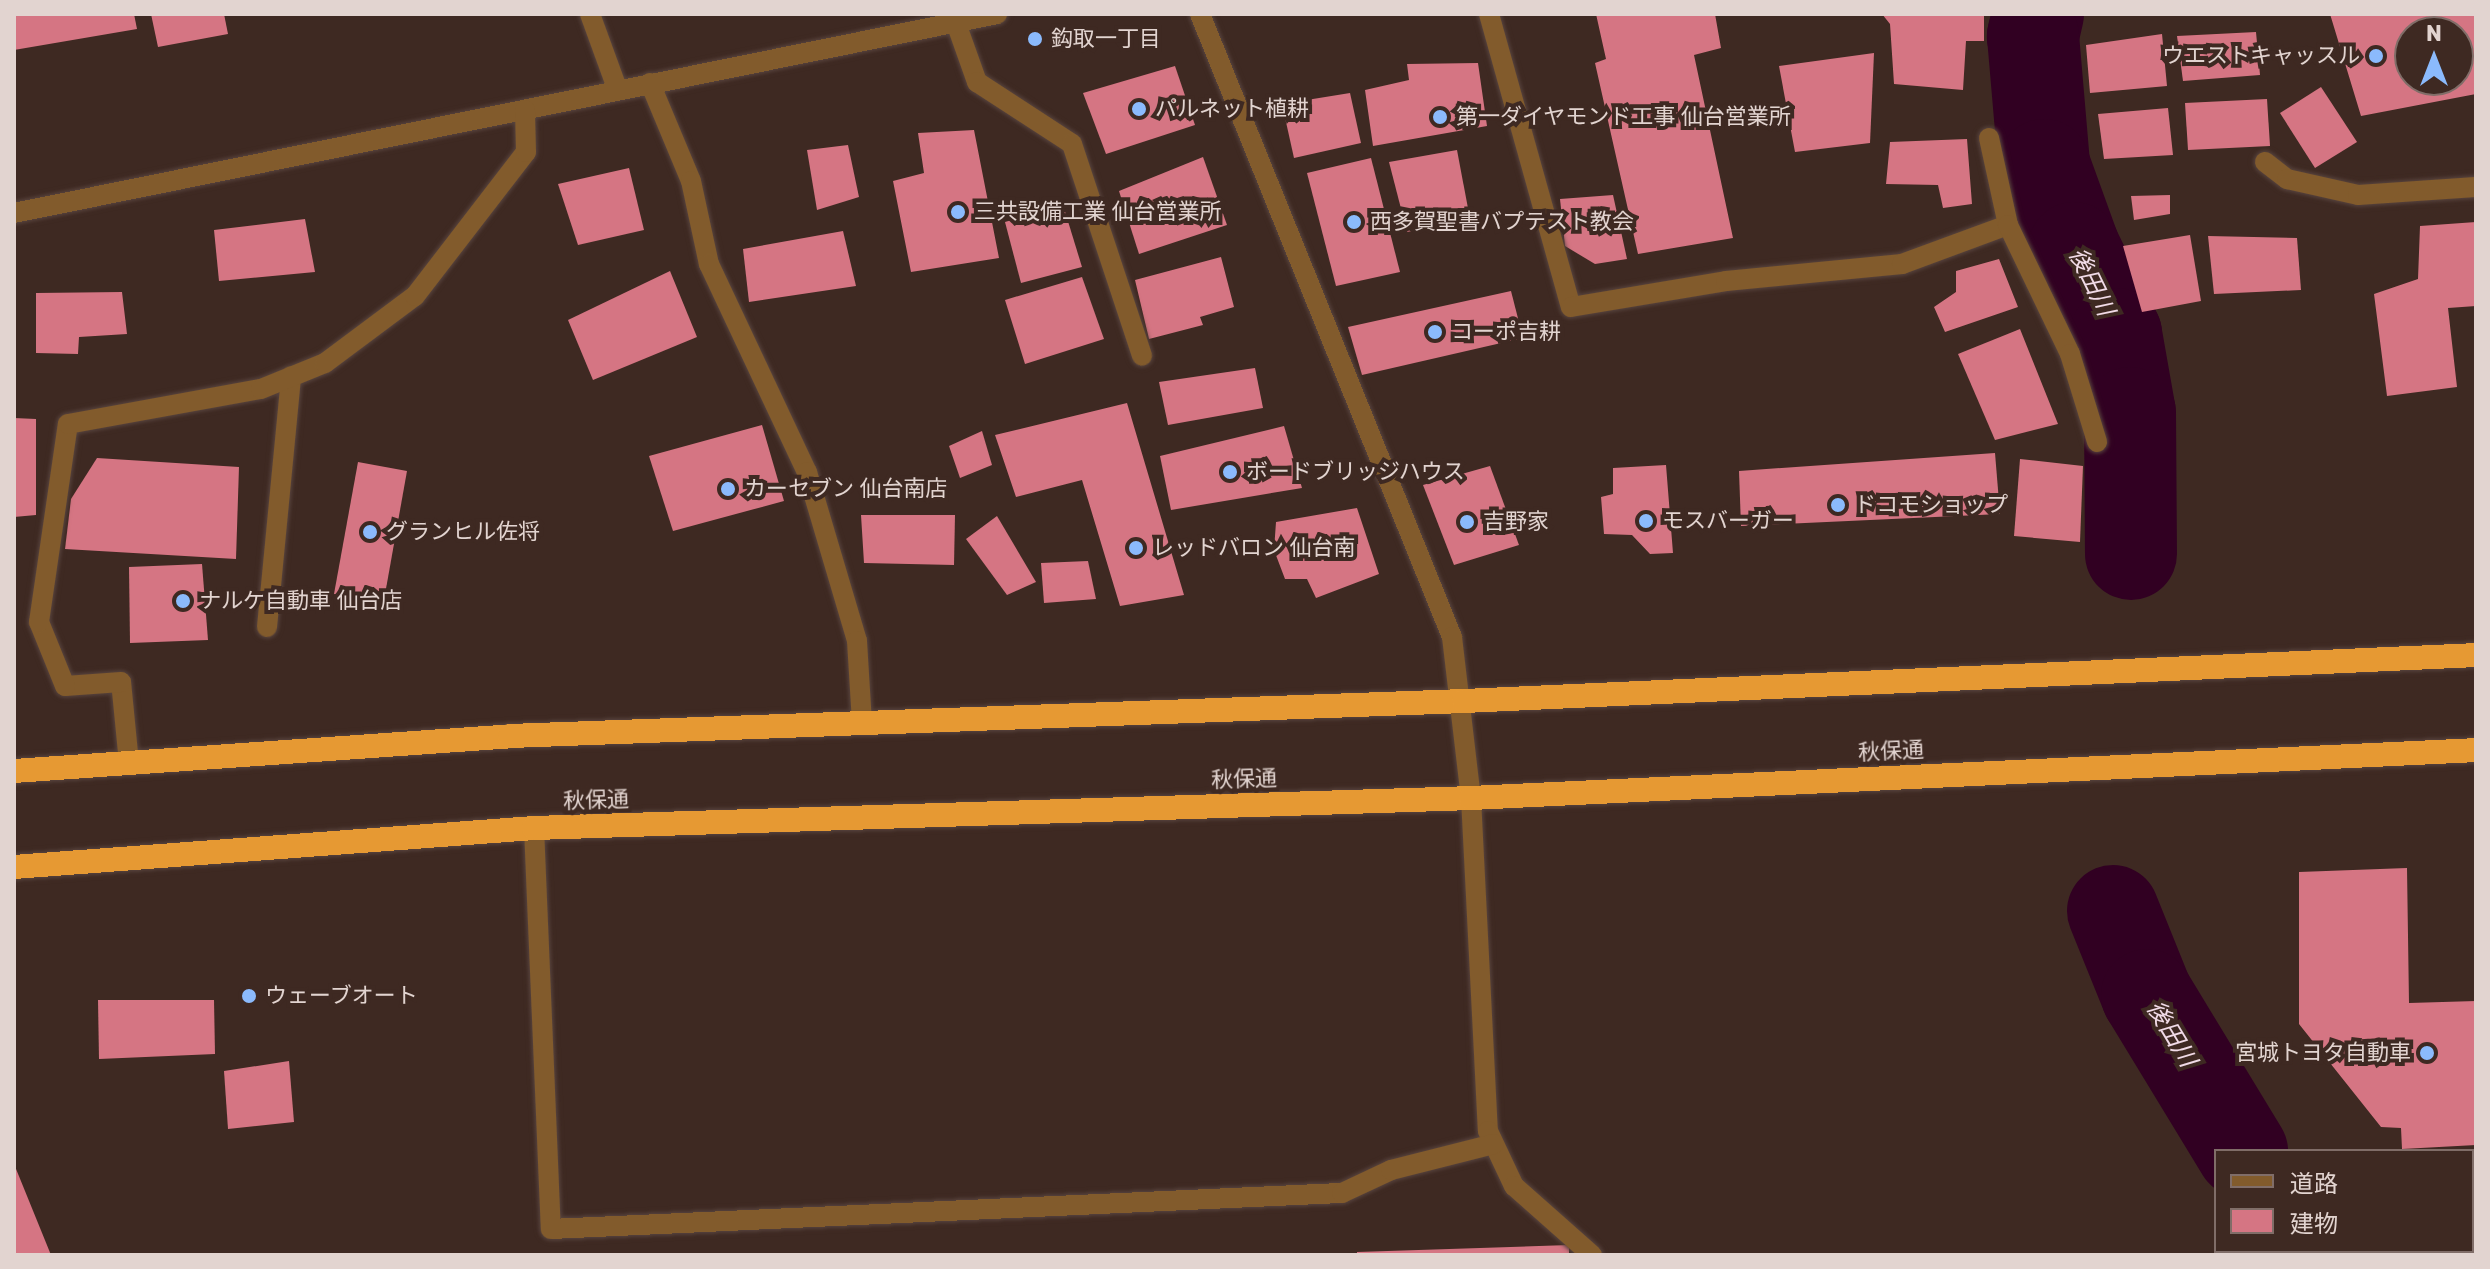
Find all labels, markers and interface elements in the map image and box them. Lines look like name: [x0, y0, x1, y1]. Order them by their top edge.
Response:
north arrow: [2394, 16, 2474, 96]
text: N: [2426, 20, 2442, 47]
place label: 鈎取一丁目: [1051, 26, 1161, 52]
marker: 鈎取一丁目: [1026, 30, 1044, 48]
place label: ウエストキャッスル: [2162, 43, 2360, 69]
marker: ウエストキャッスル: [2367, 47, 2385, 65]
place label: パルネット植耕: [1155, 96, 1309, 122]
marker: パルネット植耕: [1130, 100, 1148, 118]
place label: 第一ダイヤモンド工事 仙台営業所: [1456, 104, 1791, 130]
marker: 第一ダイヤモンド工事 仙台営業所: [1431, 108, 1449, 126]
place label: 三共設備工業 仙台営業所: [974, 199, 1221, 225]
marker: 三共設備工業 仙台営業所: [949, 203, 967, 221]
place label: 西多賀聖書バプテスト教会: [1370, 209, 1634, 235]
marker: 西多賀聖書バプテスト教会: [1345, 213, 1363, 231]
water label: 後田川: [2062, 243, 2120, 321]
place label: コーポ吉耕: [1451, 319, 1561, 345]
marker: コーポ吉耕: [1426, 323, 1444, 341]
place label: ボードブリッジハウス: [1246, 459, 1466, 485]
marker: ボードブリッジハウス: [1221, 463, 1239, 481]
place label: カーセブン 仙台南店: [744, 476, 947, 502]
marker: カーセブン 仙台南店: [719, 480, 737, 498]
place label: ドコモショップ: [1854, 492, 2008, 518]
marker: ドコモショップ: [1829, 496, 1847, 514]
place label: モスバーガー: [1662, 508, 1794, 534]
place label: 吉野家: [1483, 509, 1549, 535]
marker: モスバーガー: [1637, 512, 1655, 530]
marker: 吉野家: [1458, 513, 1476, 531]
place label: グランヒル佐将: [386, 519, 540, 545]
marker: グランヒル佐将: [361, 523, 379, 541]
place label: レッドバロン 仙台南: [1152, 535, 1355, 561]
marker: レッドバロン 仙台南: [1127, 539, 1145, 557]
place label: ナルケ自動車 仙台店: [199, 588, 402, 614]
marker: ナルケ自動車 仙台店: [174, 592, 192, 610]
street label: 秋保通: [1857, 736, 1925, 766]
street label: 秋保通: [1211, 765, 1277, 793]
street label: 秋保通: [563, 786, 629, 814]
place label: ウェーブオート: [265, 983, 419, 1009]
marker: ウェーブオート: [240, 987, 258, 1005]
water label: 後田川: [2140, 996, 2202, 1072]
place label: 宮城トヨタ自動車: [2235, 1040, 2411, 1066]
marker: 宮城トヨタ自動車: [2418, 1044, 2436, 1062]
legend: [2214, 1149, 2474, 1253]
text: 道路: [2290, 1170, 2338, 1198]
text: 建物: [2290, 1210, 2338, 1238]

